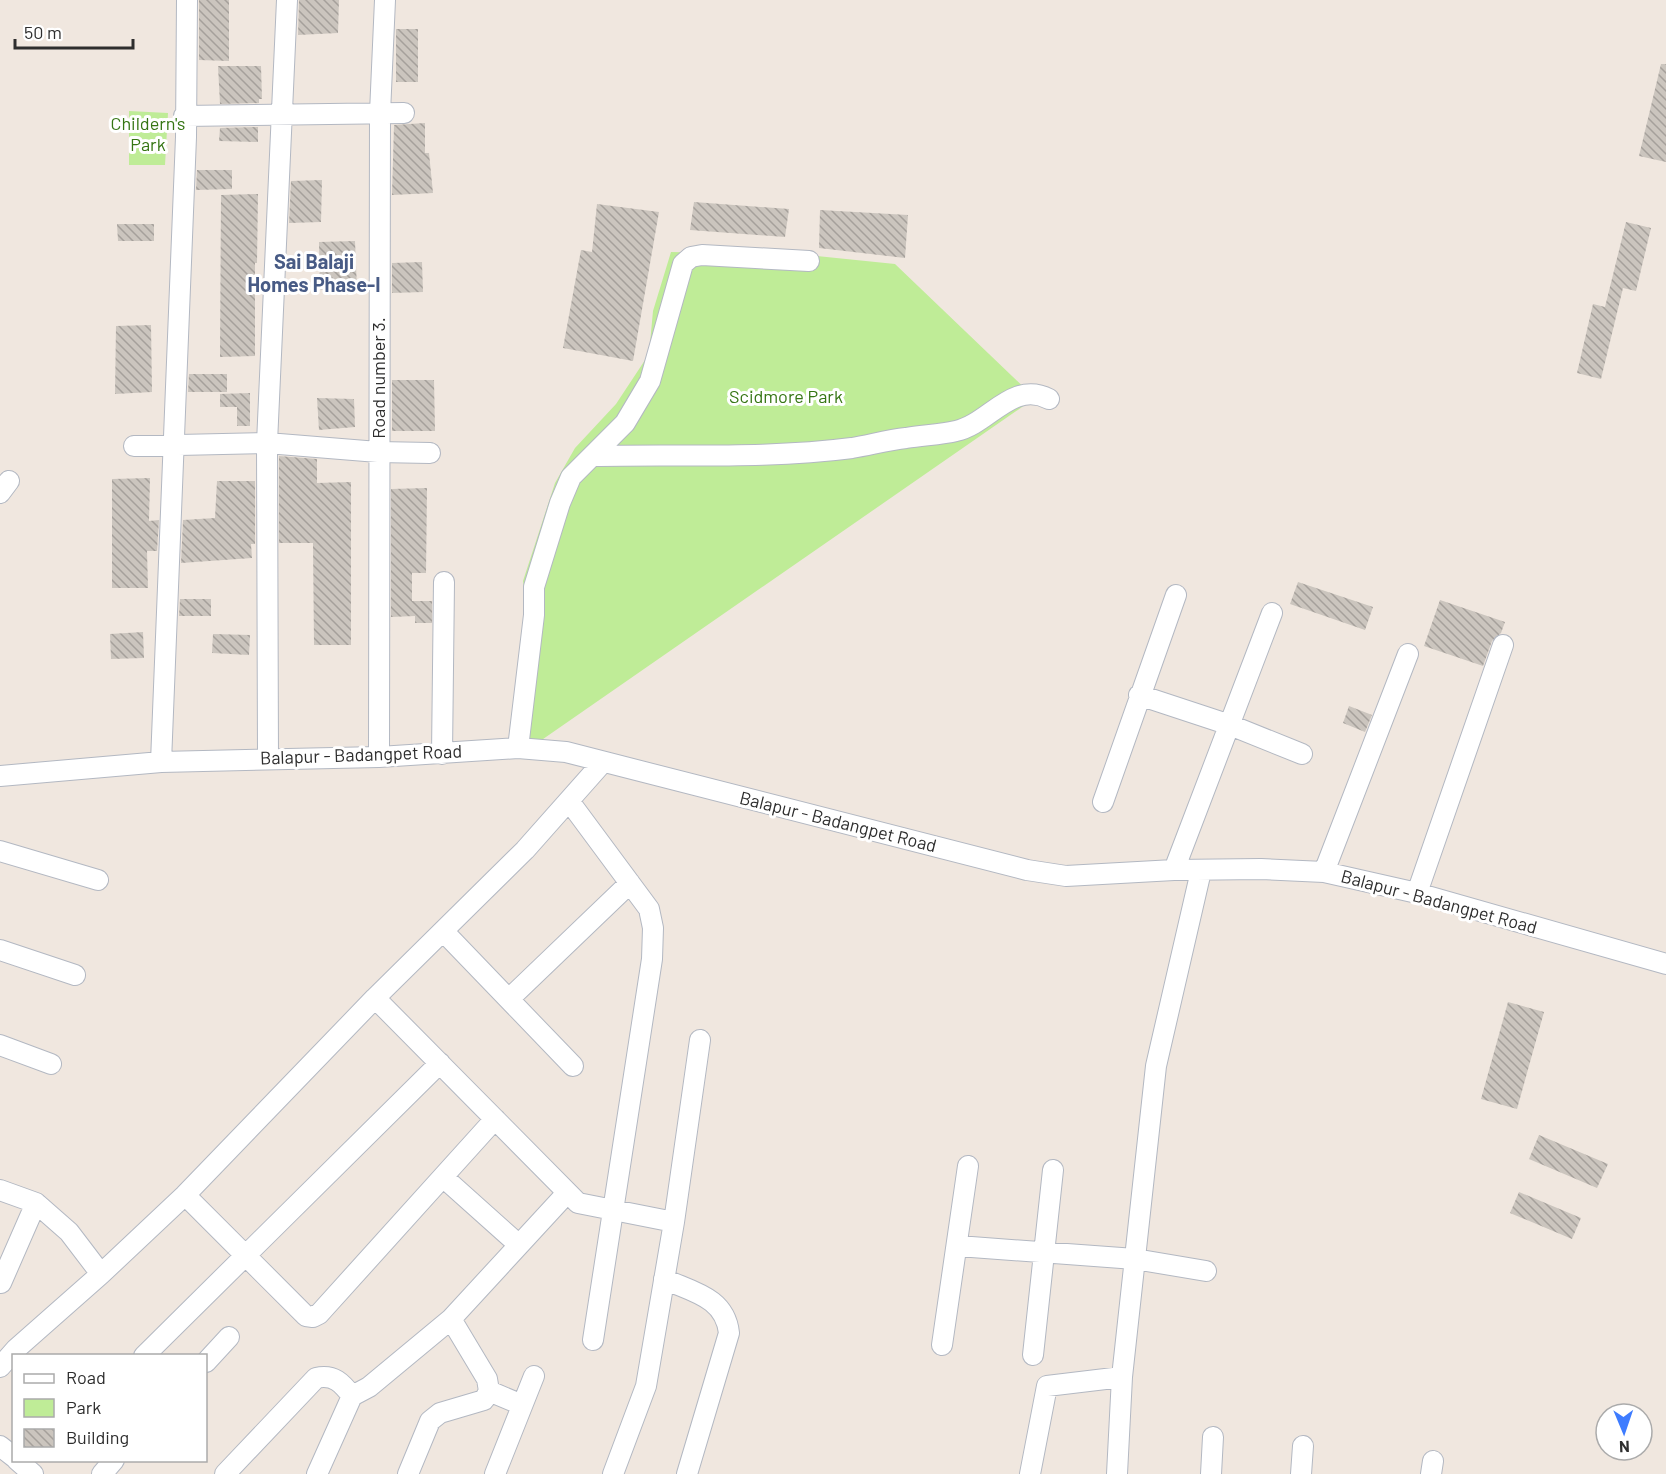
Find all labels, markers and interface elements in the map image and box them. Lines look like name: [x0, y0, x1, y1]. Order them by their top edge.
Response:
scale bar: [15, 12, 134, 50]
text: 50 m: [24, 21, 62, 43]
park label: Childern's Park: [110, 112, 186, 155]
district label: Sai Balaji Homes Phase-I: [248, 249, 381, 296]
street label: Road number 3.: [367, 317, 389, 439]
park label: Scidmore Park: [729, 385, 843, 407]
street label: Balapur - Badangpet Road: [260, 739, 462, 769]
street label: Balapur - Badangpet Road: [738, 786, 939, 856]
street label: Balapur - Badangpet Road: [1339, 864, 1540, 938]
legend: [12, 1354, 207, 1462]
text: Road: [66, 1366, 106, 1388]
text: Park: [66, 1396, 101, 1418]
north arrow: [1594, 1402, 1654, 1462]
text: Building: [66, 1426, 129, 1448]
text: N: [1619, 1438, 1630, 1457]

